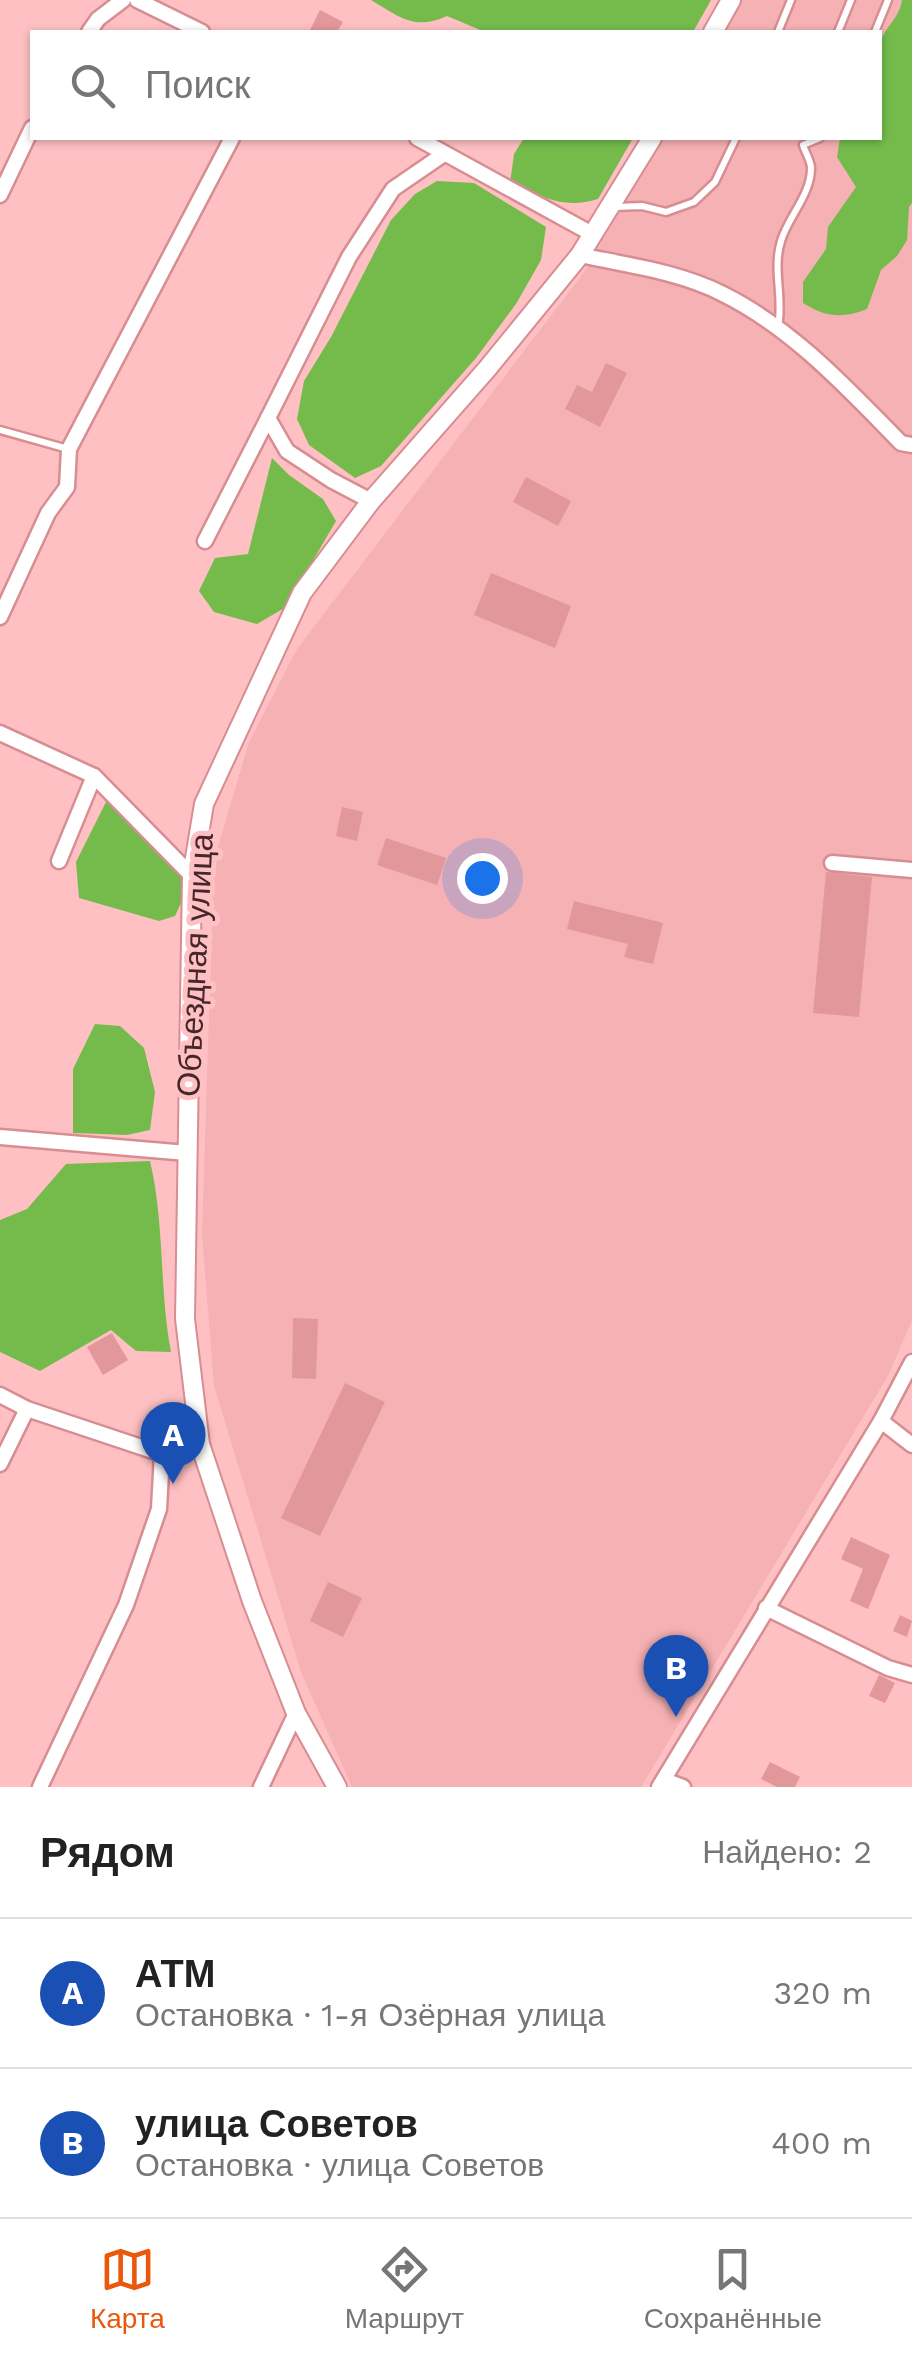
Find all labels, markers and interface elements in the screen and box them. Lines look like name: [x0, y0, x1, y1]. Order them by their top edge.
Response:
search box: [30, 30, 882, 140]
icon: search: [65, 58, 120, 113]
text: Поиск: [145, 63, 250, 107]
street label: Объездная улица: [169, 832, 221, 1098]
your location: [457, 853, 508, 904]
pin: A: [140, 1402, 206, 1484]
pin: B: [644, 1634, 708, 1717]
text: Рядом: [40, 1828, 175, 1877]
text: Найдено: 2: [702, 1833, 872, 1871]
text: АТМ: [135, 1952, 215, 1996]
text: A: [62, 1974, 83, 2012]
text: 320 m: [773, 1974, 872, 2012]
text: Остановка · 1-я Озёрная улица: [135, 1996, 605, 2034]
text: улица Советов: [135, 2102, 418, 2146]
text: B: [62, 2124, 83, 2162]
text: 400 m: [771, 2124, 872, 2162]
text: Остановка · улица Советов: [135, 2146, 544, 2184]
tab: Карта: [90, 2242, 165, 2335]
tab: Маршрут: [345, 2242, 464, 2335]
tab: Сохранённые: [644, 2242, 822, 2335]

